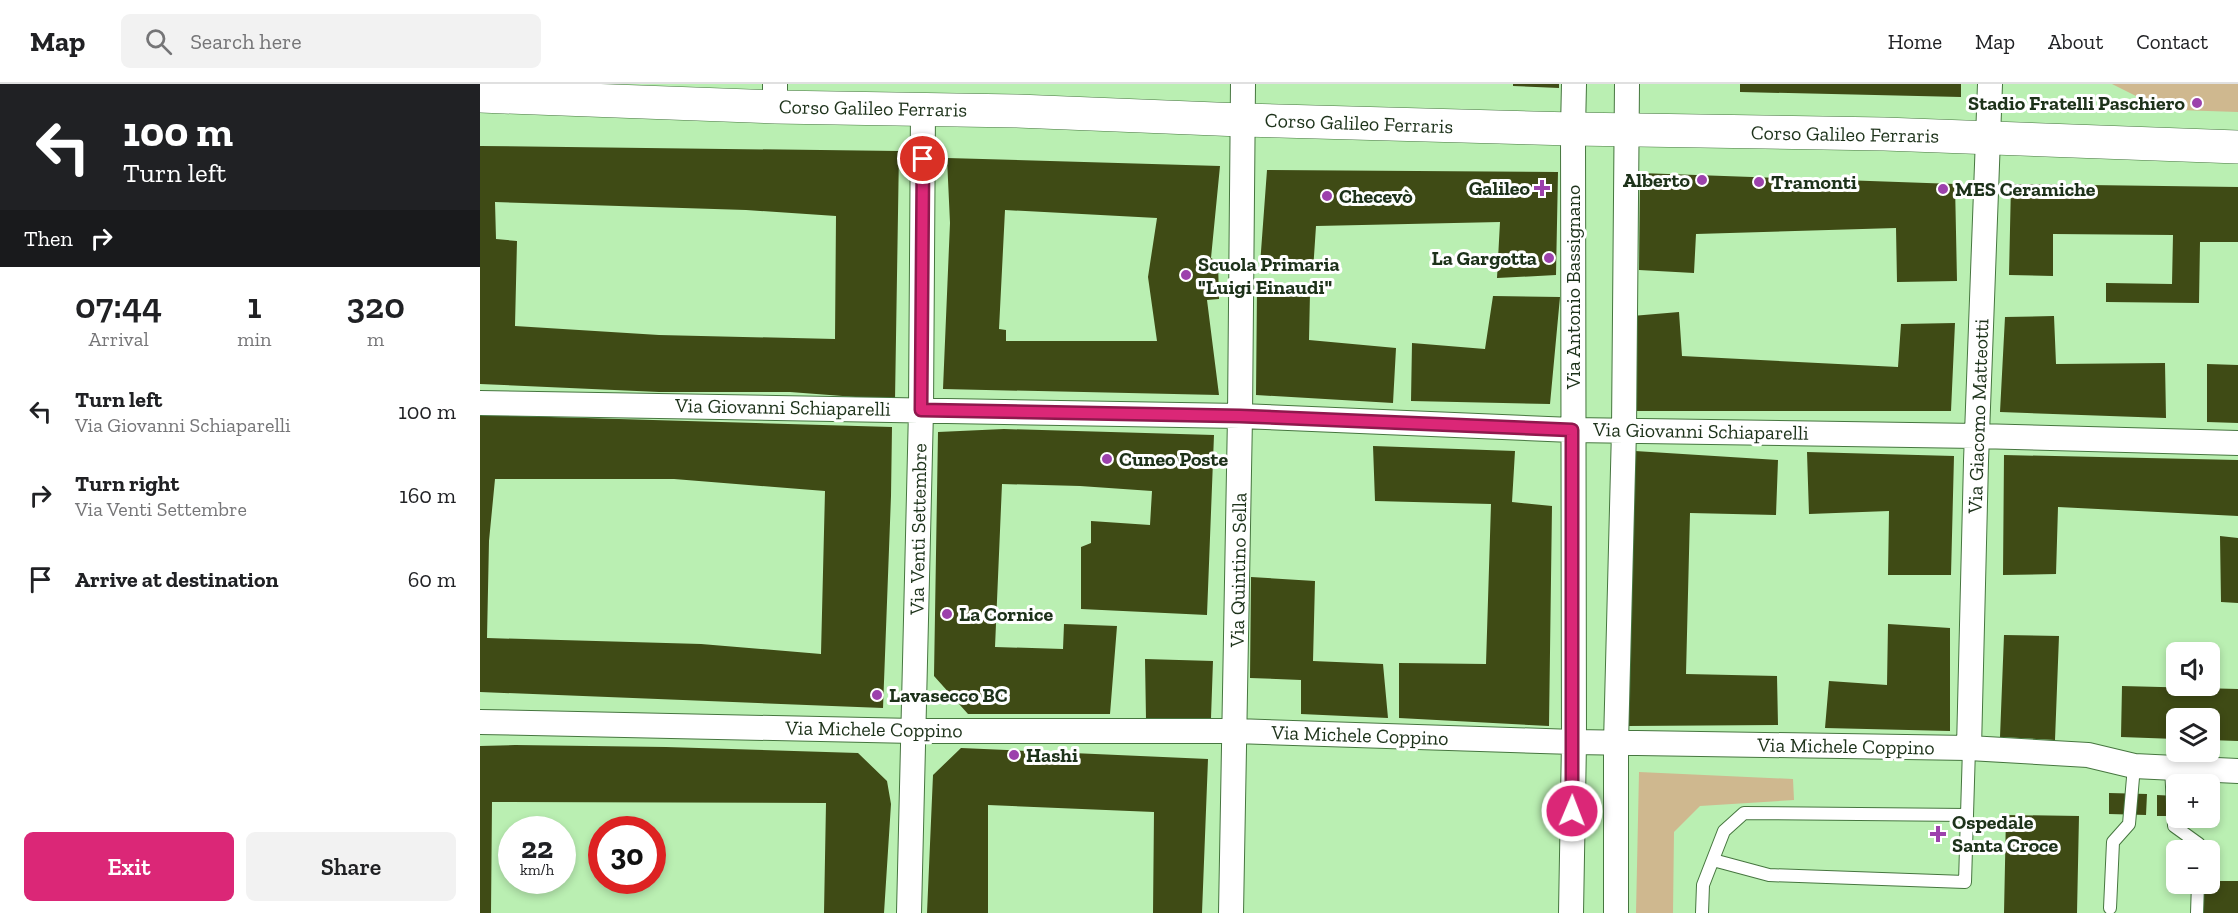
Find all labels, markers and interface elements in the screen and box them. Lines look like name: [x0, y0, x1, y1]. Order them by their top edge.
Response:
search box: [121, 14, 541, 68]
text: Map: [30, 25, 85, 58]
icon: search: [142, 25, 175, 58]
text: Search here: [190, 28, 302, 55]
text: Home: [1888, 29, 1942, 54]
text: Map: [1975, 29, 2015, 54]
text: About: [2048, 29, 2103, 54]
text: Contact: [2136, 29, 2208, 54]
place label: Stadio Fratelli Paschiero: [1968, 91, 2186, 115]
street label: Corso Galileo Ferraris: [779, 94, 967, 122]
marker: Stadio Fratelli Paschiero: [2190, 96, 2204, 110]
text: 100 m: [123, 106, 233, 157]
icon: left: [24, 108, 102, 186]
street label: Corso Galileo Ferraris: [1264, 108, 1454, 138]
street label: Corso Galileo Ferraris: [1751, 120, 1939, 148]
pin: [897, 133, 948, 184]
icon: arrive: [906, 142, 939, 175]
text: Turn left: [123, 157, 226, 189]
place label: Alberto: [1623, 168, 1691, 192]
place label: Tramonti: [1771, 170, 1857, 194]
marker: Alberto: [1695, 173, 1709, 187]
marker: Tramonti: [1752, 175, 1766, 189]
place label: Galileo: [1469, 176, 1531, 200]
place label: MES Ceramiche: [1955, 177, 2096, 201]
marker: Galileo: [1535, 181, 1549, 195]
marker: MES Ceramiche: [1936, 182, 1950, 196]
place label: Checevò: [1339, 184, 1413, 208]
street label: Via Antonio Bassignano: [1561, 185, 1585, 390]
marker: Checevò: [1320, 189, 1334, 203]
icon: right: [85, 222, 118, 255]
text: Then: [24, 225, 73, 252]
place label: La Gargotta: [1432, 246, 1537, 270]
marker: La Gargotta: [1542, 251, 1556, 265]
place label: Scuola Primaria "Luigi Einaudi": [1198, 252, 1340, 299]
marker: Scuola Primaria "Luigi Einaudi": [1179, 268, 1193, 282]
text: 07:44: [75, 284, 162, 327]
text: 1: [247, 284, 261, 327]
text: 320: [347, 284, 405, 327]
street label: Via Giacomo Matteotti: [1963, 318, 1993, 515]
text: Arrival: [88, 327, 149, 351]
text: min: [237, 327, 271, 351]
text: m: [367, 327, 384, 351]
text: Turn left: [75, 386, 162, 413]
street label: Via Giovanni Schiaparelli: [674, 393, 891, 421]
icon: left: [24, 395, 57, 428]
text: 100 m: [398, 398, 456, 425]
text: Via Giovanni Schiaparelli: [75, 413, 291, 437]
street label: Via Giovanni Schiaparelli: [1592, 417, 1809, 445]
street label: Via Venti Settembre: [904, 443, 931, 616]
place label: Cuneo Poste: [1119, 447, 1228, 471]
marker: Cuneo Poste: [1100, 452, 1114, 466]
text: Turn right: [75, 470, 179, 497]
icon: right: [24, 479, 57, 512]
text: 160 m: [399, 482, 456, 509]
street label: Via Quintino Sella: [1225, 492, 1251, 649]
text: Via Venti Settembre: [75, 497, 247, 521]
icon: arrive: [24, 563, 57, 596]
text: Arrive at destination: [75, 566, 278, 593]
text: 60 m: [408, 566, 456, 593]
place label: La Cornice: [959, 602, 1053, 626]
marker: La Cornice: [940, 607, 954, 621]
map controls: [2166, 642, 2220, 894]
button: sound: [2166, 642, 2220, 696]
place label: Lavasecco BC: [889, 683, 1008, 707]
marker: Lavasecco BC: [870, 688, 884, 702]
button: layers: [2166, 708, 2220, 762]
street label: Via Michele Coppino: [784, 715, 963, 743]
street label: Via Michele Coppino: [1270, 720, 1449, 750]
street label: Via Michele Coppino: [1756, 732, 1935, 760]
place label: Hashi: [1026, 743, 1078, 767]
marker: Hashi: [1007, 748, 1021, 762]
button: +: [2166, 774, 2220, 828]
position arrow: [1540, 779, 1604, 843]
place label: Ospedale Santa Croce: [1952, 810, 2059, 857]
speed limit sign: 30: [588, 816, 666, 894]
marker: Ospedale Santa Croce: [1929, 825, 1947, 843]
text: 22: [521, 830, 553, 866]
button: Exit: [24, 832, 234, 901]
button: Share: [246, 832, 456, 901]
button: −: [2166, 840, 2220, 894]
text: km/h: [520, 861, 554, 879]

